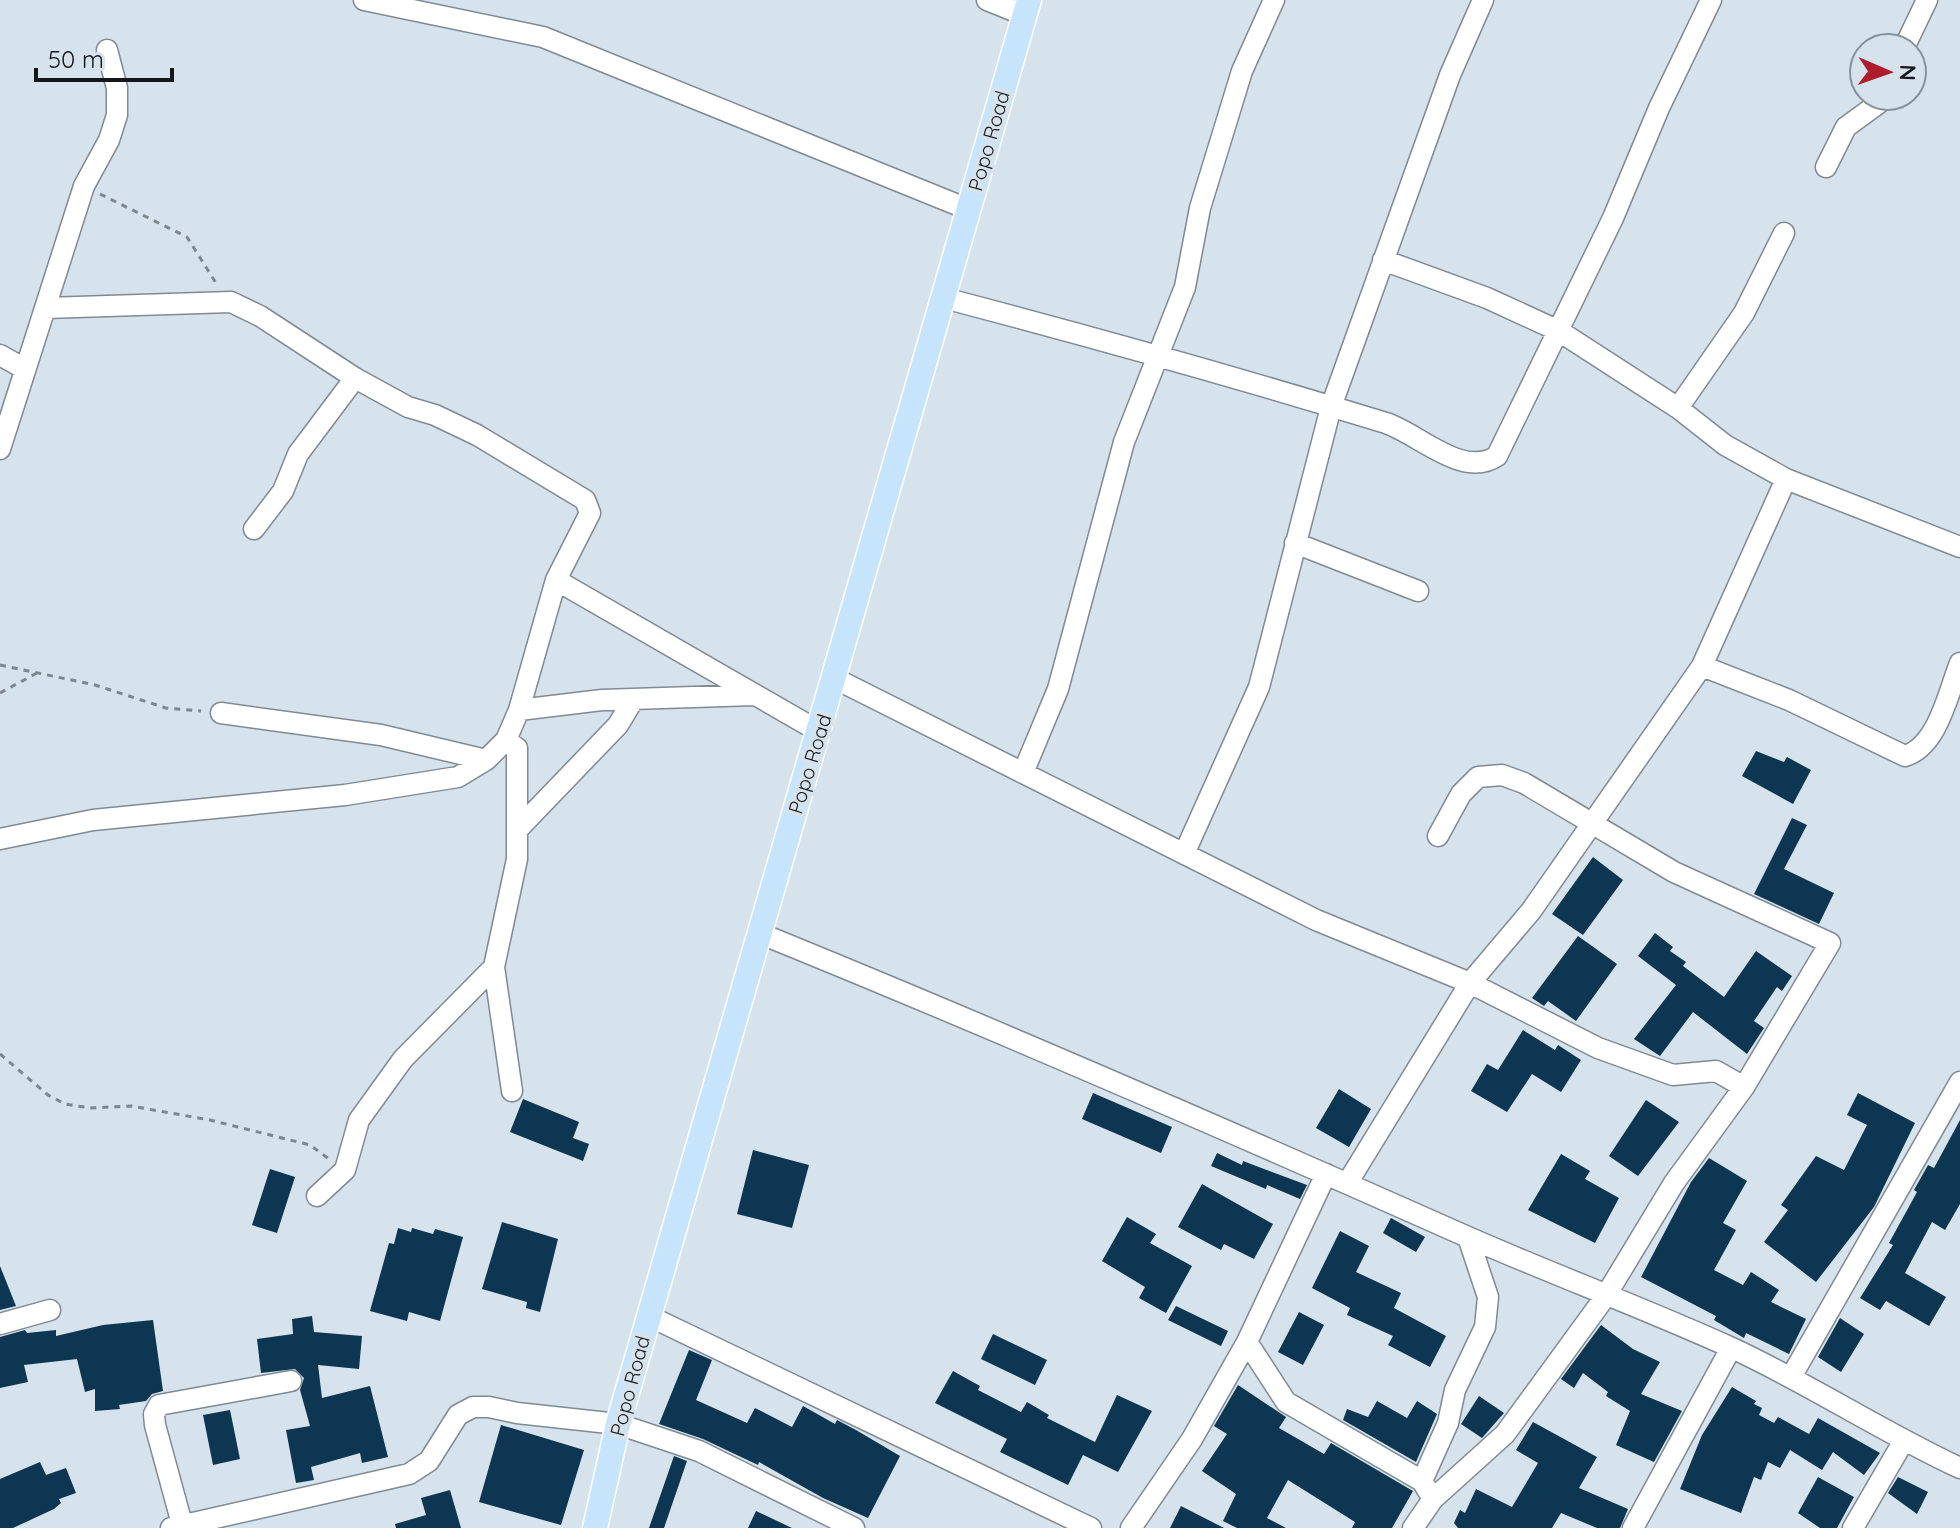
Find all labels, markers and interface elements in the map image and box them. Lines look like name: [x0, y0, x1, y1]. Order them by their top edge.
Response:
scale bar: [36, 32, 172, 82]
north arrow: [1848, 32, 1928, 112]
text: 50 m: [48, 44, 104, 74]
text: N: [1894, 64, 1922, 81]
street label: Popo Road: [962, 88, 1015, 194]
street label: Popo Road: [782, 711, 837, 817]
street label: Popo Road: [604, 1333, 655, 1439]

